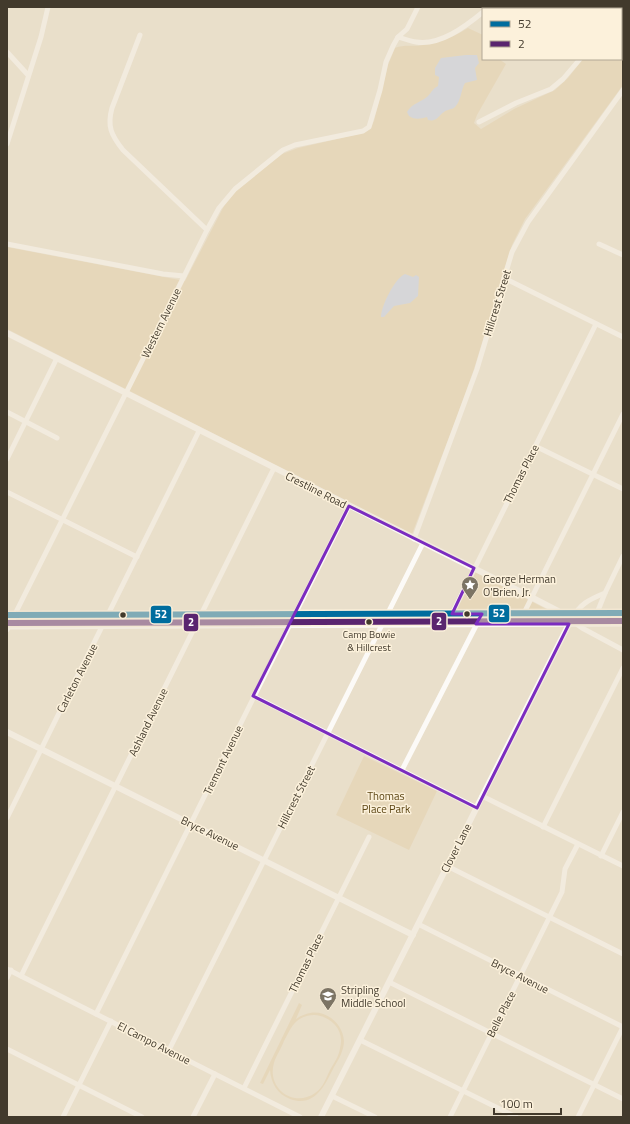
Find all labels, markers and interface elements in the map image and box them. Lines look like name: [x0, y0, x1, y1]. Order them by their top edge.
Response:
legend: [482, 8, 622, 60]
text: 52: [518, 14, 531, 33]
text: 2: [518, 34, 525, 53]
street label: Hillcrest Street: [479, 268, 515, 338]
street label: Western Avenue: [137, 285, 185, 361]
street label: Thomas Place: [499, 441, 543, 506]
street label: Crestline Road: [283, 468, 350, 512]
place label: George Herman O'Brien, Jr.: [483, 571, 556, 600]
place icon: George Herman O'Brien, Jr.: [460, 575, 480, 600]
line badge: 52: [488, 604, 510, 623]
line badge: 52: [150, 605, 172, 624]
text: 52: [493, 605, 505, 621]
text: 52: [155, 606, 167, 622]
unlabelled marker: [462, 609, 472, 619]
unlabelled marker: [118, 610, 128, 620]
line badge: 2: [431, 612, 447, 631]
line badge: 2: [183, 613, 199, 632]
text: 2: [436, 613, 442, 629]
text: 2: [188, 614, 194, 630]
marker: Camp Bowie & Hillcrest: [364, 617, 374, 627]
place label: Camp Bowie & Hillcrest: [343, 627, 395, 655]
street label: Carleton Avenue: [53, 640, 102, 715]
street label: Ashland Avenue: [125, 685, 172, 759]
street label: Tremont Avenue: [199, 722, 247, 798]
street label: Hillcrest Street: [273, 763, 319, 831]
park label: Thomas Place Park: [362, 788, 411, 817]
street label: Bryce Avenue: [178, 812, 242, 854]
street label: Clover Lane: [437, 820, 475, 875]
street label: Thomas Place: [285, 930, 328, 996]
street label: Bryce Avenue: [488, 955, 552, 998]
place label: Stripling Middle School: [341, 982, 406, 1011]
school or university icon: Stripling Middle School: [318, 986, 338, 1011]
street label: Belle Place: [482, 988, 520, 1040]
street label: El Campo Avenue: [115, 1018, 194, 1069]
scale bar: [494, 1090, 561, 1116]
text: 100 m: [500, 1094, 533, 1113]

